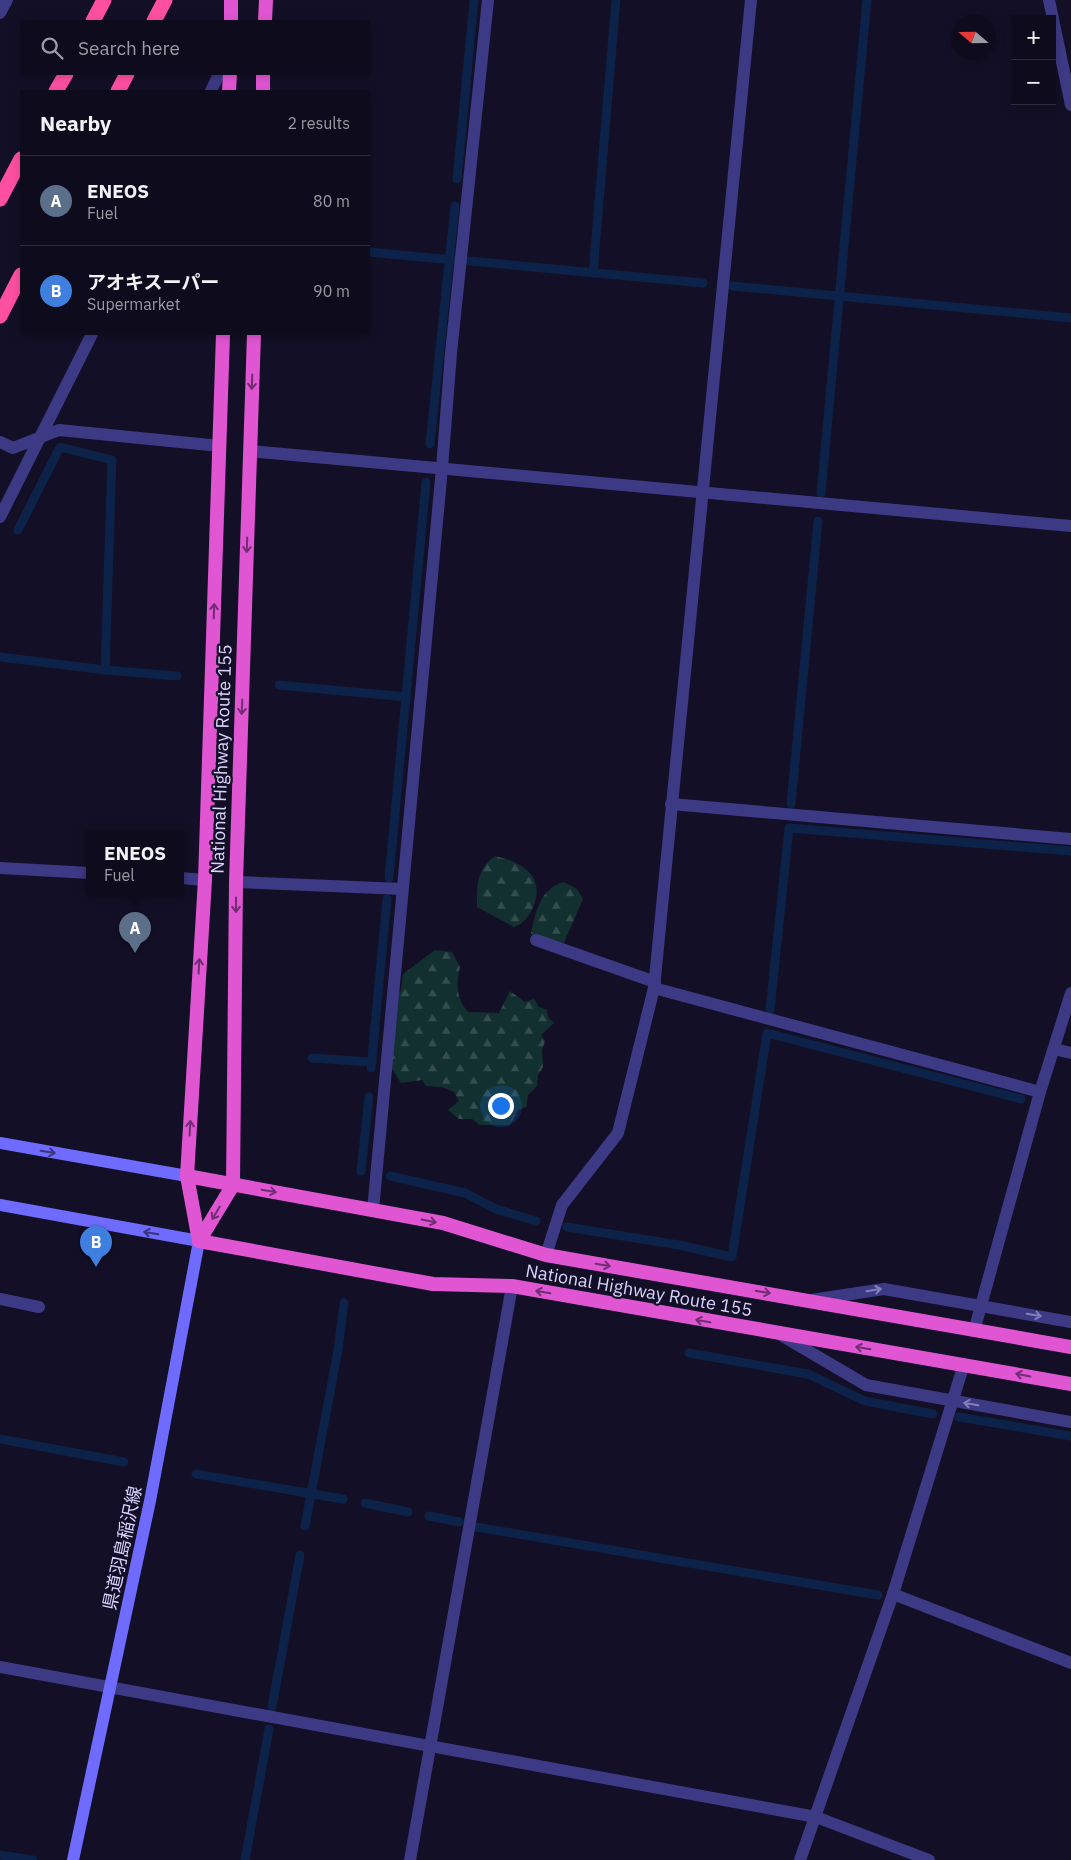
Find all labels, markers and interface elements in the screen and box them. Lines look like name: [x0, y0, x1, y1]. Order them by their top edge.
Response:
north arrow: [951, 15, 996, 60]
map controls: [1011, 15, 1056, 105]
button: +: [1011, 15, 1056, 60]
search box: [20, 20, 370, 75]
icon: search: [38, 34, 66, 62]
text: Search here: [78, 36, 180, 60]
button: −: [1011, 60, 1056, 105]
text: Nearby: [40, 109, 111, 137]
text: 2 results: [287, 113, 350, 133]
text: ENEOS: [87, 179, 149, 203]
text: A: [51, 191, 61, 211]
text: 80 m: [313, 191, 350, 211]
text: Fuel: [87, 203, 118, 223]
text: アオキスーパー: [87, 270, 219, 294]
text: B: [51, 281, 61, 301]
text: 90 m: [313, 281, 350, 301]
text: Supermarket: [87, 294, 180, 314]
one-way arrow: [248, 374, 257, 390]
one-way arrow: [242, 536, 252, 553]
one-way arrow: [209, 603, 219, 620]
street label: National Highway Route 155: [205, 644, 237, 874]
one-way arrow: [237, 699, 246, 715]
popup: [86, 830, 184, 895]
text: ENEOS: [104, 841, 166, 865]
text: Fuel: [104, 865, 135, 885]
one-way arrow: [231, 896, 241, 912]
pin: A: [119, 912, 151, 953]
one-way arrow: [195, 958, 204, 974]
your location: [488, 1093, 514, 1119]
one-way arrow: [185, 1120, 194, 1136]
one-way arrow: [40, 1147, 56, 1157]
one-way arrow: [261, 1187, 277, 1197]
one-way arrow: [211, 1206, 221, 1220]
one-way arrow: [421, 1216, 437, 1226]
pin: B: [80, 1226, 112, 1267]
one-way arrow: [143, 1227, 159, 1237]
street label: National Highway Route 155: [524, 1259, 754, 1321]
one-way arrow: [595, 1260, 611, 1270]
one-way arrow: [866, 1285, 882, 1295]
one-way arrow: [535, 1286, 551, 1296]
one-way arrow: [755, 1288, 771, 1298]
one-way arrow: [1026, 1311, 1042, 1321]
one-way arrow: [695, 1315, 711, 1325]
one-way arrow: [855, 1343, 871, 1353]
one-way arrow: [1015, 1370, 1031, 1379]
one-way arrow: [964, 1399, 980, 1409]
street label: 県道羽島稲沢線: [98, 1484, 146, 1612]

